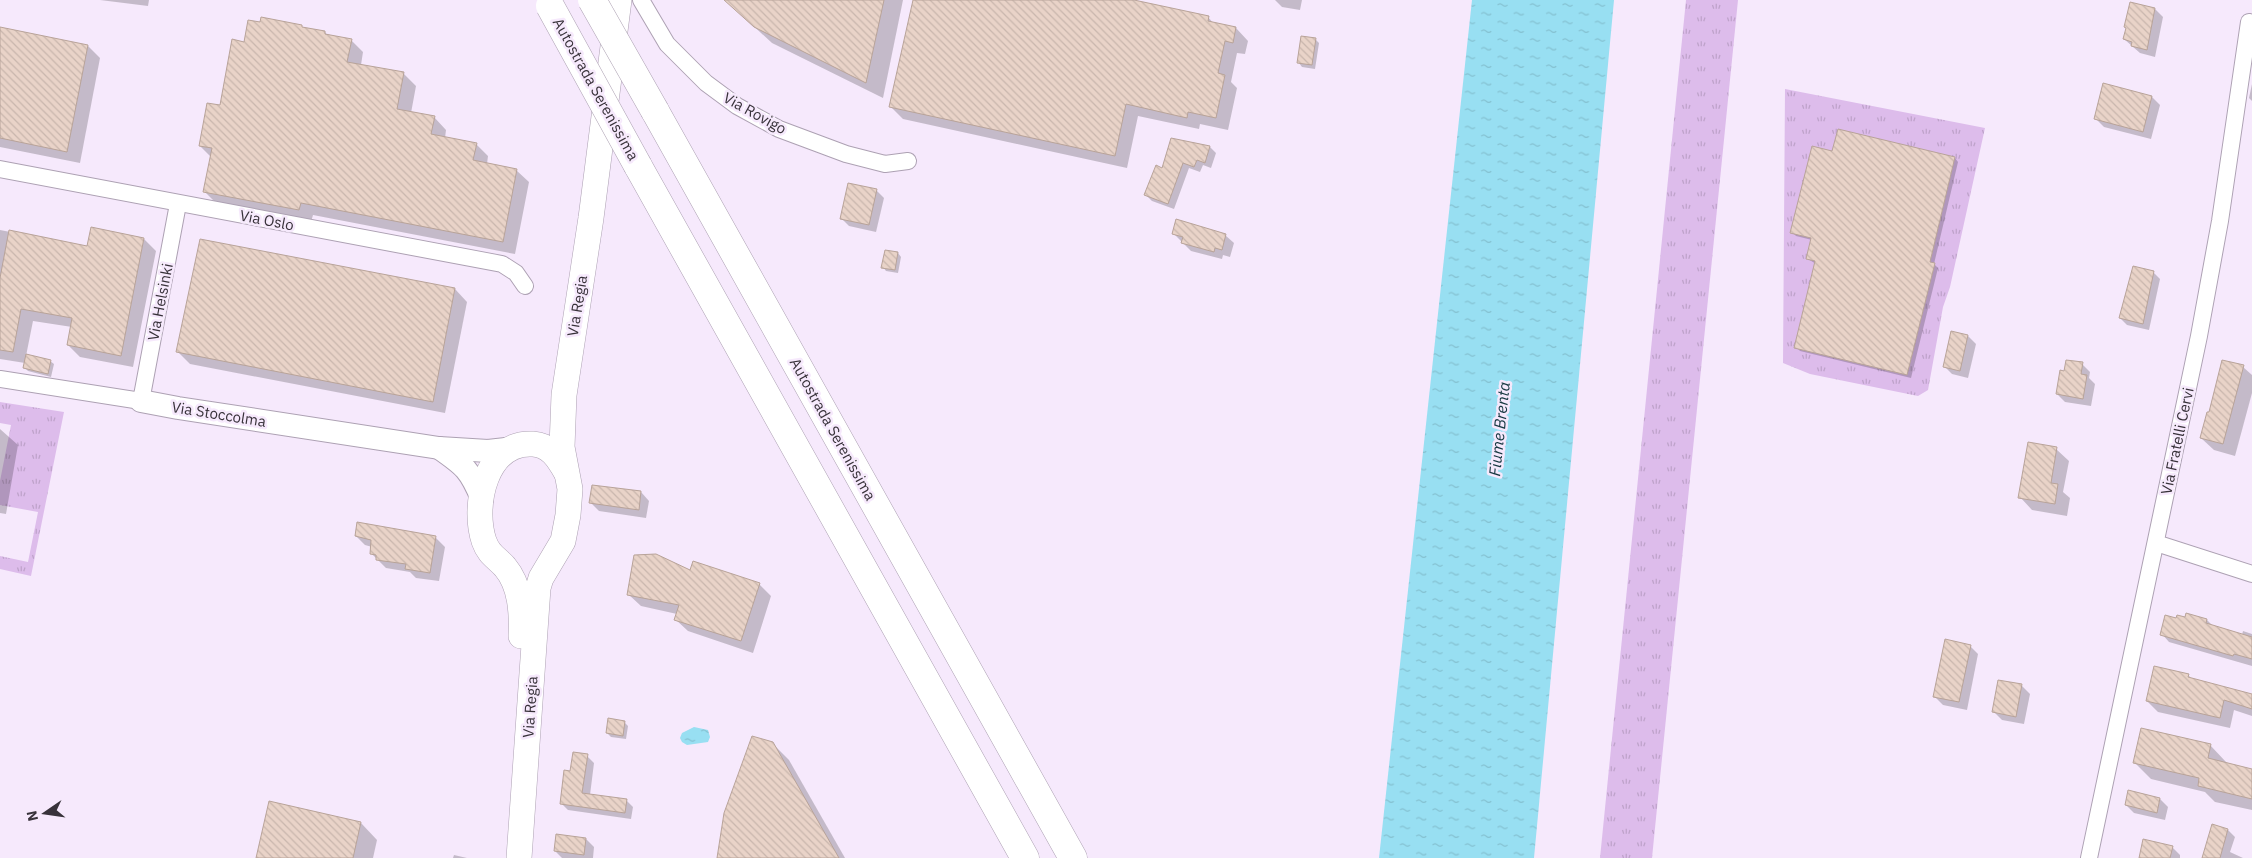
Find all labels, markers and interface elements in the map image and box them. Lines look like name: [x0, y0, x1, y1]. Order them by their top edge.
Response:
street label: Autostrada Serenissima: [549, 14, 643, 164]
street label: Via Rovigo: [720, 88, 790, 138]
street label: Via Oslo: [238, 205, 296, 235]
street label: Via Helsinki: [143, 262, 177, 342]
street label: Via Regia: [563, 274, 591, 338]
street label: Autostrada Serenissima: [786, 354, 880, 504]
water label: Fiume Brenta: [1484, 381, 1514, 477]
street label: Via Fratelli Cervi: [2156, 386, 2198, 496]
street label: Via Stoccolma: [170, 397, 268, 431]
street label: Via Regia: [518, 676, 542, 738]
north arrow: [20, 788, 70, 838]
text: N: [22, 809, 42, 823]

